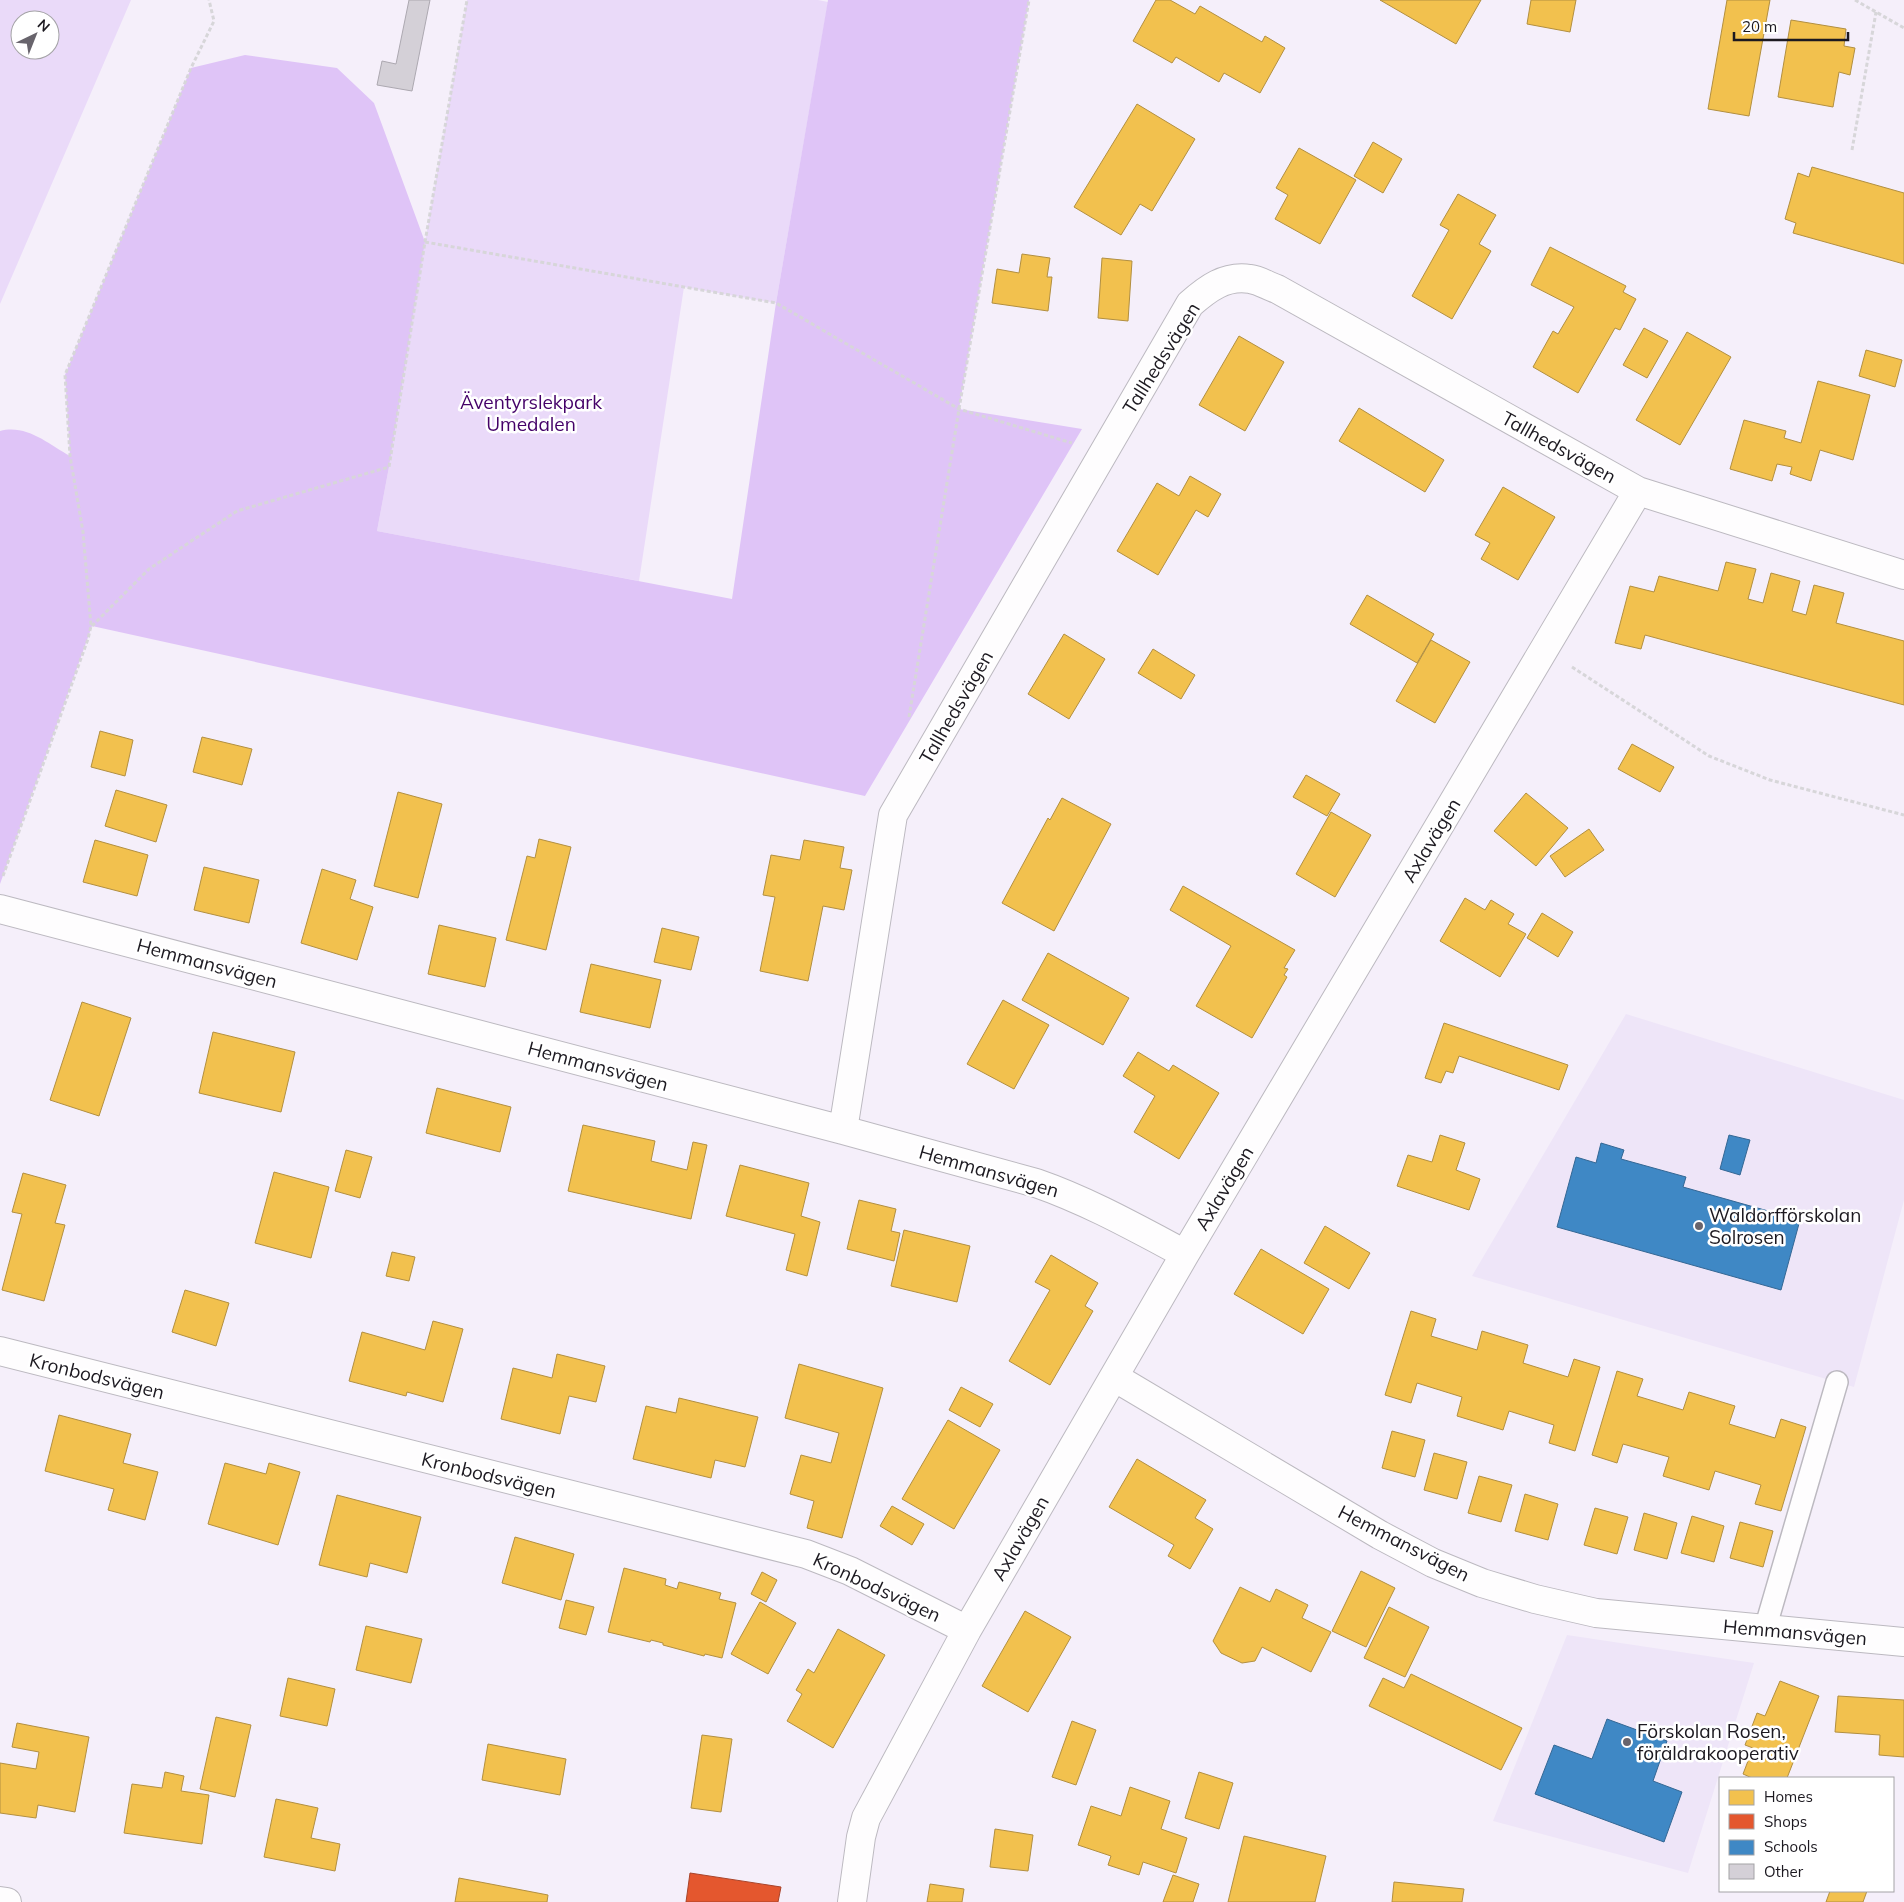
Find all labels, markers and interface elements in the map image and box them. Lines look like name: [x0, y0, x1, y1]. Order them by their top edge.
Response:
north arrow: [10, 10, 60, 60]
scale bar: [1734, 10, 1848, 42]
text: N: [34, 15, 54, 36]
text: 20 m: [1742, 17, 1777, 36]
street label: Tallhedsvägen: [1117, 298, 1205, 418]
park label: Äventyrslekpark Umedalen: [460, 390, 602, 436]
street label: Tallhedsvägen: [1498, 406, 1620, 488]
street label: Tallhedsvägen: [914, 646, 998, 768]
street label: Axlavägen: [1397, 794, 1465, 886]
street label: Hemmansvägen: [134, 933, 280, 993]
street label: Hemmansvägen: [525, 1036, 671, 1096]
street label: Hemmansvägen: [916, 1140, 1062, 1202]
street label: Axlavägen: [1190, 1142, 1258, 1234]
place label: Waldorfförskolan Solrosen: [1709, 1203, 1861, 1249]
marker: Waldorfförskolan Solrosen: [1693, 1220, 1705, 1232]
street label: Kronbodsvägen: [27, 1348, 167, 1404]
street label: Kronbodsvägen: [419, 1447, 559, 1503]
street label: Axlavägen: [986, 1491, 1054, 1585]
street label: Hemmansvägen: [1334, 1500, 1474, 1586]
street label: Kronbodsvägen: [809, 1547, 945, 1627]
street label: Hemmansvägen: [1722, 1614, 1868, 1650]
place label: Förskolan Rosen, föräldrakooperativ: [1637, 1719, 1799, 1765]
marker: Förskolan Rosen, föräldrakooperativ: [1621, 1736, 1633, 1748]
legend: [1719, 1777, 1894, 1892]
text: Homes: [1764, 1787, 1813, 1806]
text: Shops: [1764, 1812, 1807, 1831]
text: Schools: [1764, 1837, 1818, 1856]
text: Other: [1764, 1862, 1804, 1881]

